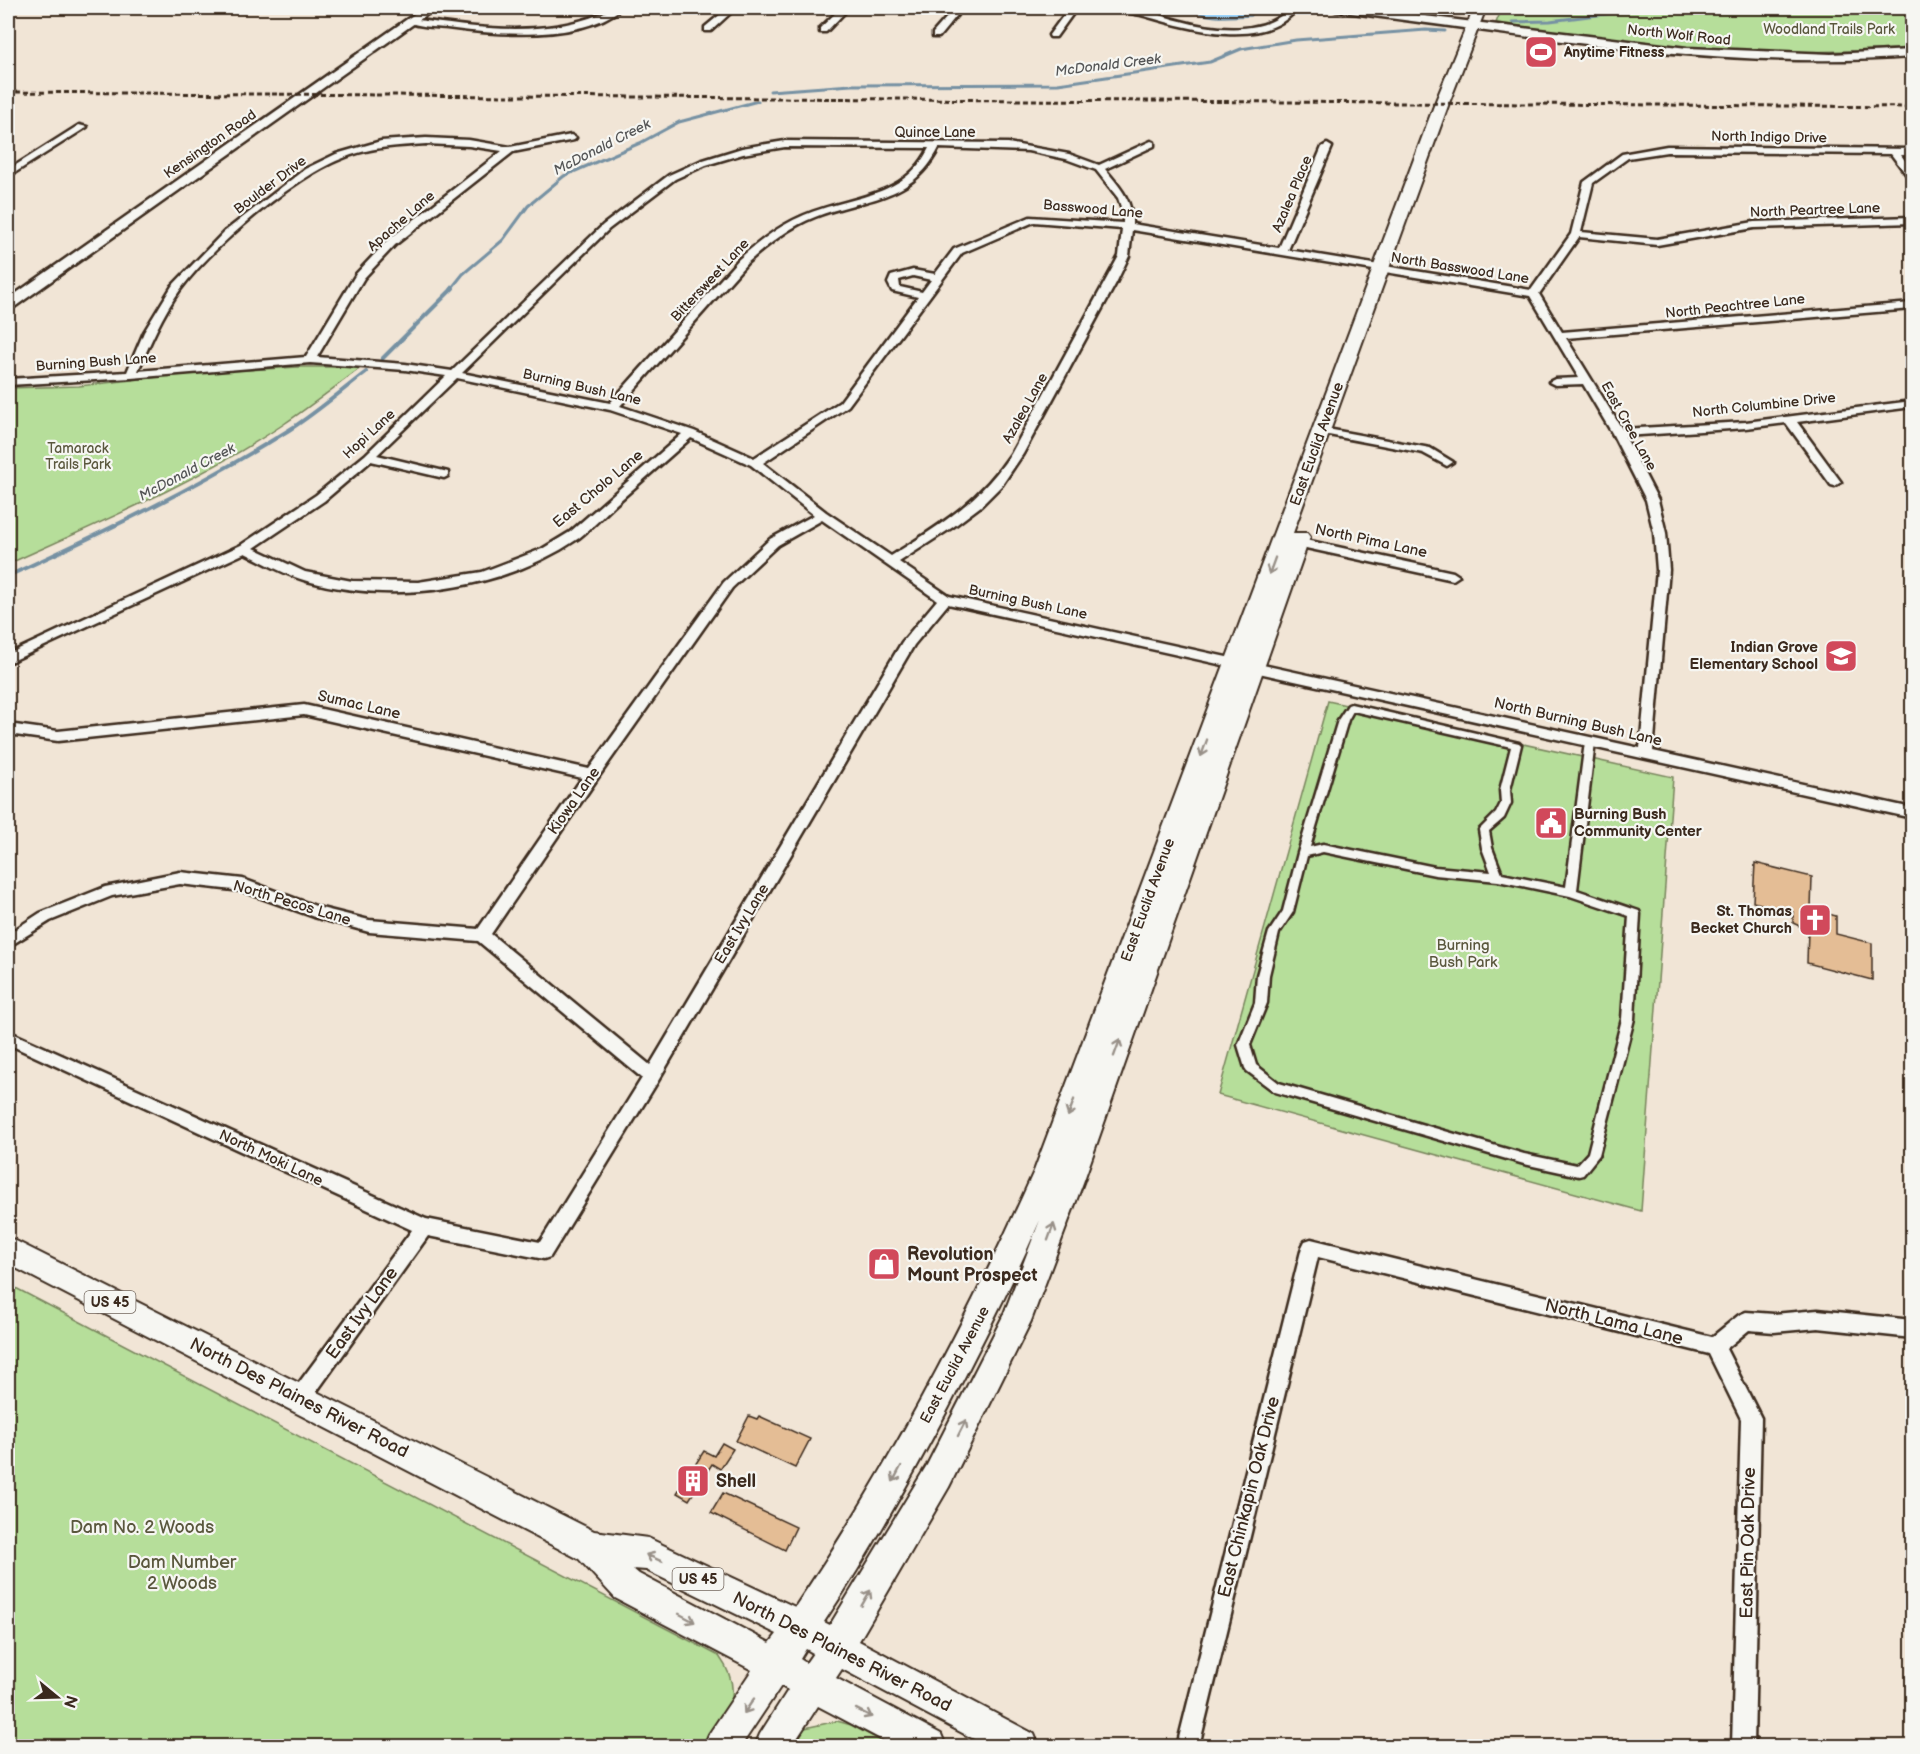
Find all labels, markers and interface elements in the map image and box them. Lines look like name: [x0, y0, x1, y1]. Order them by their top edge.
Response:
street label: North Wolf Road: [1626, 21, 1732, 49]
park label: Woodland Trails Park: [1763, 21, 1895, 38]
sports icon: Anytime Fitness: [1523, 34, 1559, 70]
place label: Anytime Fitness: [1563, 44, 1665, 61]
water label: McDonald Creek: [1054, 50, 1163, 80]
street label: Kensington Road: [161, 106, 259, 182]
water label: McDonald Creek: [551, 115, 654, 179]
street label: Quince Lane: [894, 124, 976, 141]
street label: North Indigo Drive: [1711, 127, 1827, 147]
street label: Boulder Drive: [230, 152, 310, 218]
street label: Azalea Place: [1268, 153, 1316, 235]
street label: Apache Lane: [364, 187, 438, 255]
street label: Basswood Lane: [1042, 196, 1144, 222]
street label: North Peartree Lane: [1750, 199, 1880, 221]
street label: Bittersweet Lane: [667, 235, 753, 325]
street label: North Basswood Lane: [1390, 249, 1530, 287]
street label: North Peachtree Lane: [1664, 290, 1806, 322]
street label: Burning Bush Lane: [35, 349, 157, 375]
street label: Burning Bush Lane: [521, 365, 643, 409]
street label: Azalea Lane: [999, 370, 1051, 446]
street label: East Cree Lane: [1598, 379, 1660, 473]
street label: East Euclid Avenue: [1286, 380, 1348, 508]
street label: North Columbine Drive: [1691, 389, 1837, 421]
street label: Hopi Lane: [339, 406, 399, 462]
water label: McDonald Creek: [136, 439, 239, 505]
park label: Tamarack Trails Park: [45, 440, 111, 473]
street label: East Cholo Lane: [549, 446, 647, 532]
street label: North Pima Lane: [1313, 520, 1429, 562]
one-way arrow: [1265, 556, 1276, 574]
street label: Burning Bush Lane: [967, 581, 1089, 623]
place label: Indian Grove Elementary School: [1690, 638, 1818, 674]
school or university icon: Indian Grove Elementary School: [1823, 638, 1859, 674]
street label: Sumac Lane: [316, 686, 402, 724]
street label: North Burning Bush Lane: [1492, 693, 1664, 751]
one-way arrow: [1198, 739, 1209, 757]
street label: Kiowa Lane: [544, 763, 604, 838]
public building icon: Burning Bush Community Center: [1533, 805, 1569, 841]
place label: Burning Bush Community Center: [1574, 805, 1703, 841]
street label: East Euclid Avenue: [1117, 836, 1179, 964]
street label: North Pecos Lane: [231, 876, 353, 930]
street label: East Ivy Lane: [711, 880, 774, 968]
place label: St. Thomas Becket Church: [1690, 902, 1792, 938]
church icon: St. Thomas Becket Church: [1797, 902, 1833, 938]
park label: Burning Bush Park: [1429, 936, 1498, 972]
one-way arrow: [1112, 1039, 1123, 1058]
one-way arrow: [1064, 1099, 1075, 1117]
street label: North Moki Lane: [216, 1126, 326, 1190]
one-way arrow: [1046, 1223, 1057, 1242]
place label: Revolution Mount Prospect: [907, 1244, 1037, 1286]
shop icon: Revolution Mount Prospect: [866, 1246, 902, 1282]
street label: East Ivy Lane: [322, 1263, 403, 1363]
road number: US 45: [84, 1291, 136, 1313]
street label: North Lama Lane: [1543, 1295, 1686, 1349]
street label: East Euclid Avenue: [916, 1303, 994, 1427]
street label: North Des Plaines River Road: [186, 1334, 412, 1462]
street label: East Chinkapin Oak Drive: [1214, 1394, 1284, 1600]
one-way arrow: [957, 1420, 968, 1438]
building icon: Shell: [675, 1463, 711, 1499]
one-way arrow: [891, 1464, 902, 1482]
street label: East Pin Oak Drive: [1736, 1467, 1760, 1619]
place label: Shell: [716, 1471, 756, 1492]
park label: Dam No. 2 Woods: [70, 1517, 214, 1538]
park label: Dam Number 2 Woods: [128, 1552, 237, 1594]
one-way arrow: [645, 1552, 663, 1563]
road number: US 45: [672, 1568, 724, 1590]
street label: North Des Plaines River Road: [729, 1588, 955, 1716]
one-way arrow: [860, 1590, 872, 1607]
one-way arrow: [678, 1612, 695, 1624]
north arrow: [27, 1667, 87, 1727]
text: N: [59, 1693, 81, 1710]
one-way arrow: [743, 1697, 755, 1714]
one-way arrow: [855, 1707, 872, 1719]

